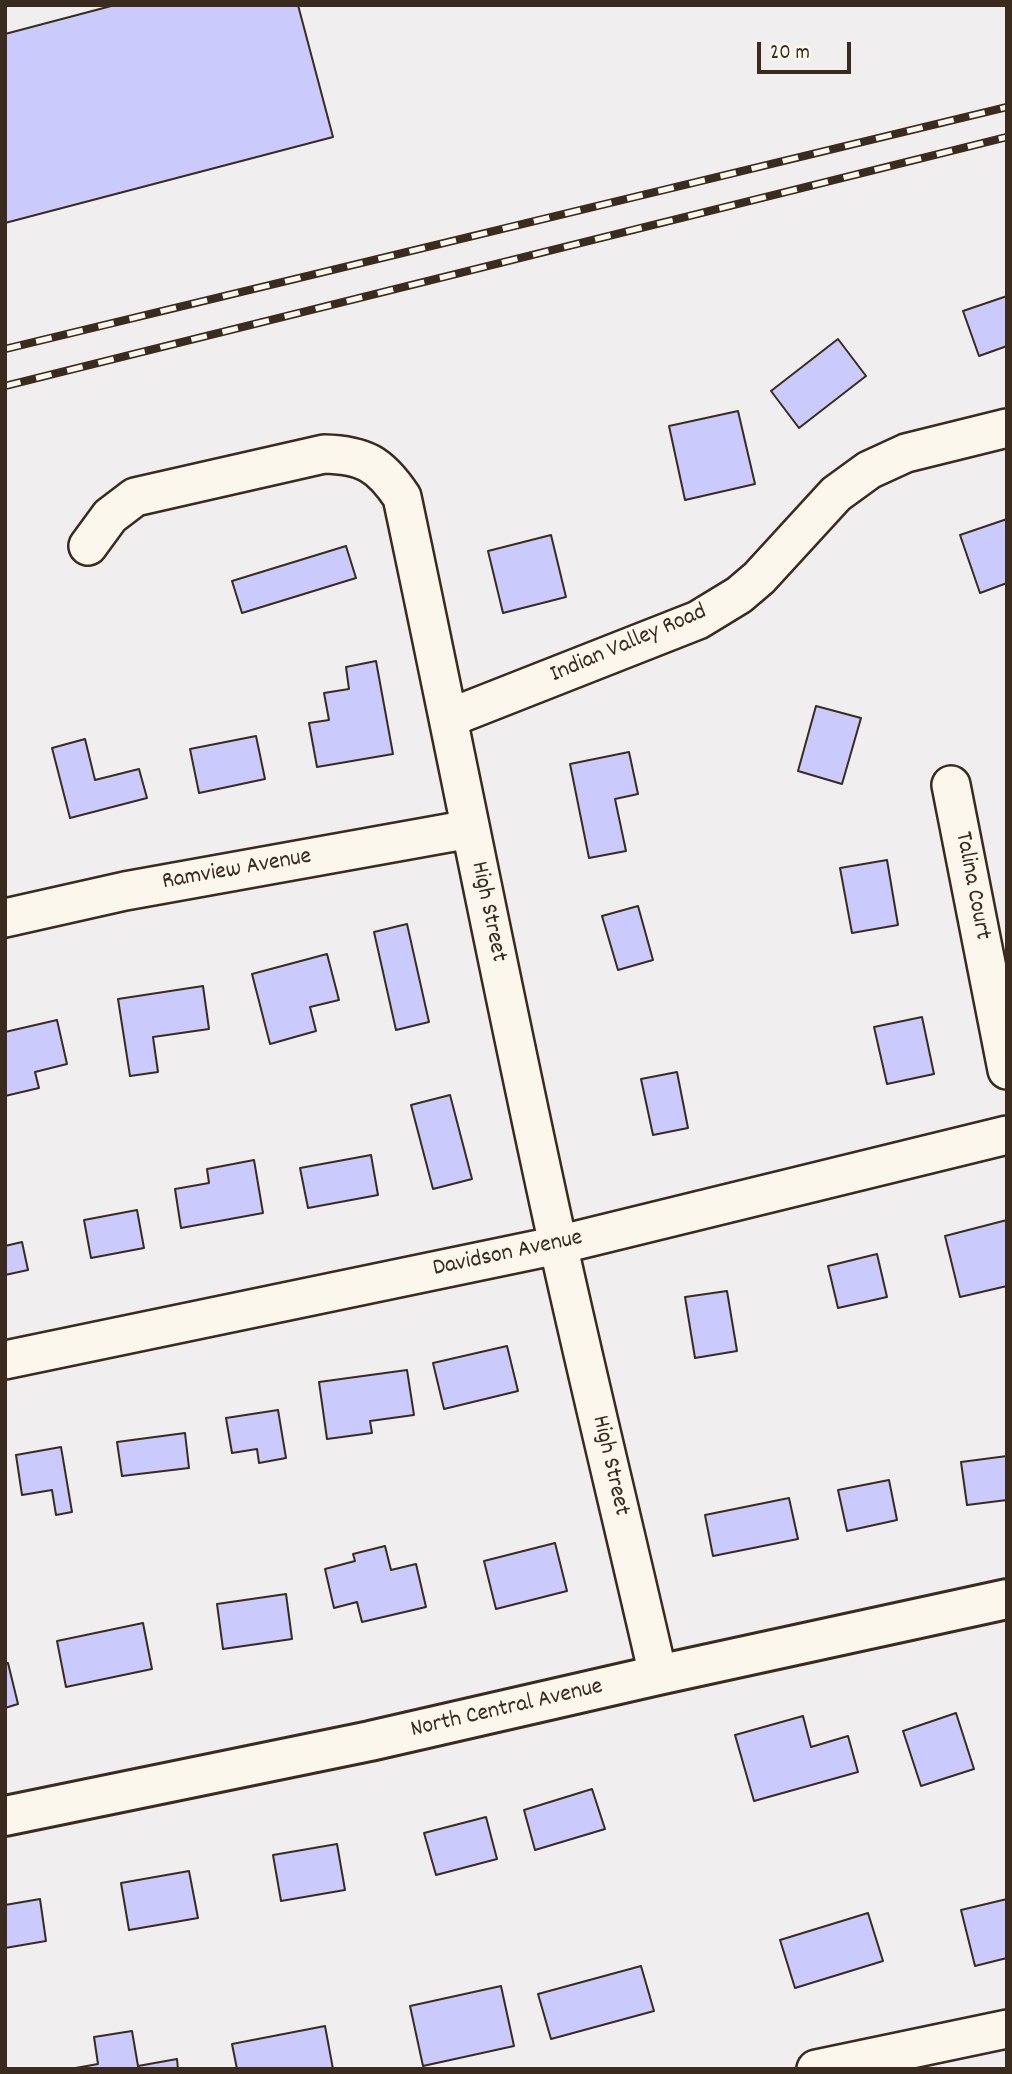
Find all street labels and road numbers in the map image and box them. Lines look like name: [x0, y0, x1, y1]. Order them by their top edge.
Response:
street label: Indian Valley Road: [547, 599, 711, 691]
street label: Talina Court: [946, 830, 996, 942]
street label: Ramview Avenue: [160, 844, 314, 898]
street label: High Street: [462, 859, 512, 965]
street label: Davidson Avenue: [431, 1225, 585, 1285]
street label: High Street: [583, 1413, 635, 1519]
street label: North Central Avenue: [408, 1674, 606, 1746]

